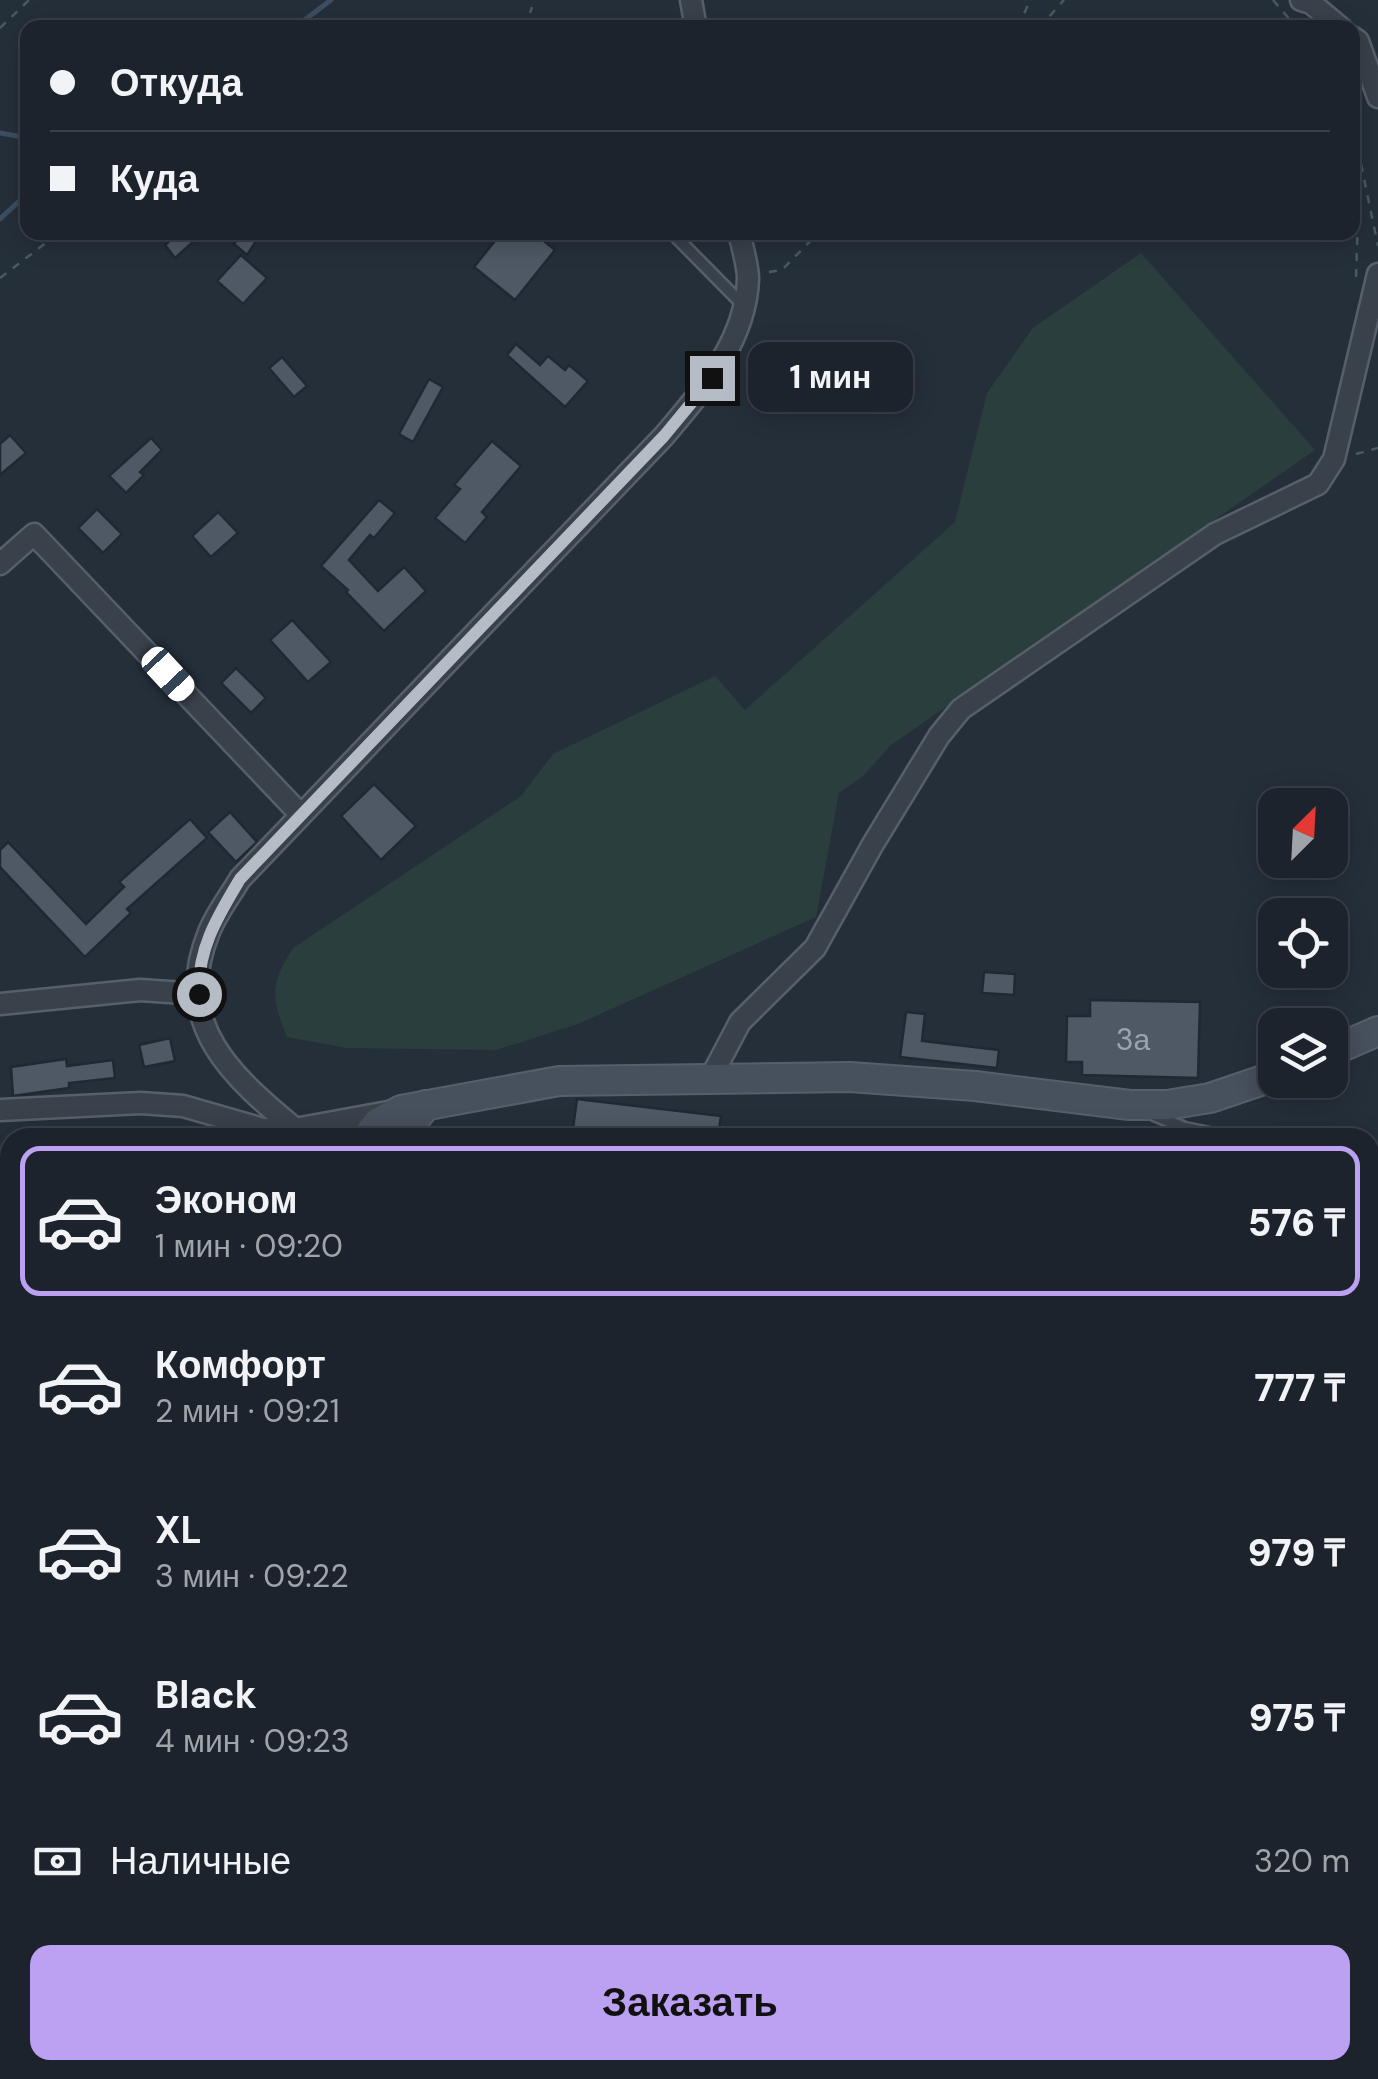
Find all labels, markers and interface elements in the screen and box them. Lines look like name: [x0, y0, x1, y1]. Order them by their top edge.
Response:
text: Откуда: [110, 58, 243, 108]
text: Куда: [110, 154, 199, 204]
callout: 1 мин: [747, 343, 912, 413]
route end: [690, 356, 735, 401]
text: 1 мин: [790, 356, 871, 398]
car: [137, 642, 199, 706]
north arrow: [1258, 788, 1348, 878]
map controls: [1258, 788, 1348, 1098]
button: locate: [1258, 898, 1348, 988]
route start: [177, 972, 222, 1017]
button: layers: [1258, 1008, 1348, 1098]
house number: 3а: [1116, 1020, 1151, 1059]
text: Эконом: [155, 1175, 298, 1225]
icon: car: [35, 1176, 125, 1266]
text: 576 ₸: [1248, 1198, 1345, 1248]
text: 1 мин · 09:20: [155, 1225, 343, 1267]
text: Комфорт: [155, 1340, 326, 1390]
icon: car: [35, 1341, 125, 1431]
text: 777 ₸: [1254, 1363, 1345, 1413]
text: 2 мин · 09:21: [155, 1390, 340, 1432]
text: XL: [155, 1505, 202, 1555]
icon: car: [35, 1506, 125, 1596]
text: 979 ₸: [1247, 1528, 1345, 1578]
text: 3 мин · 09:22: [155, 1555, 349, 1597]
text: Black: [155, 1670, 257, 1720]
icon: car: [35, 1671, 125, 1761]
text: 975 ₸: [1248, 1693, 1345, 1743]
text: 4 мин · 09:23: [155, 1720, 350, 1762]
icon: cash: [30, 1834, 85, 1889]
text: Наличные: [110, 1836, 291, 1886]
text: 320 m: [1254, 1840, 1350, 1882]
button: Заказать: [30, 1945, 1350, 2060]

